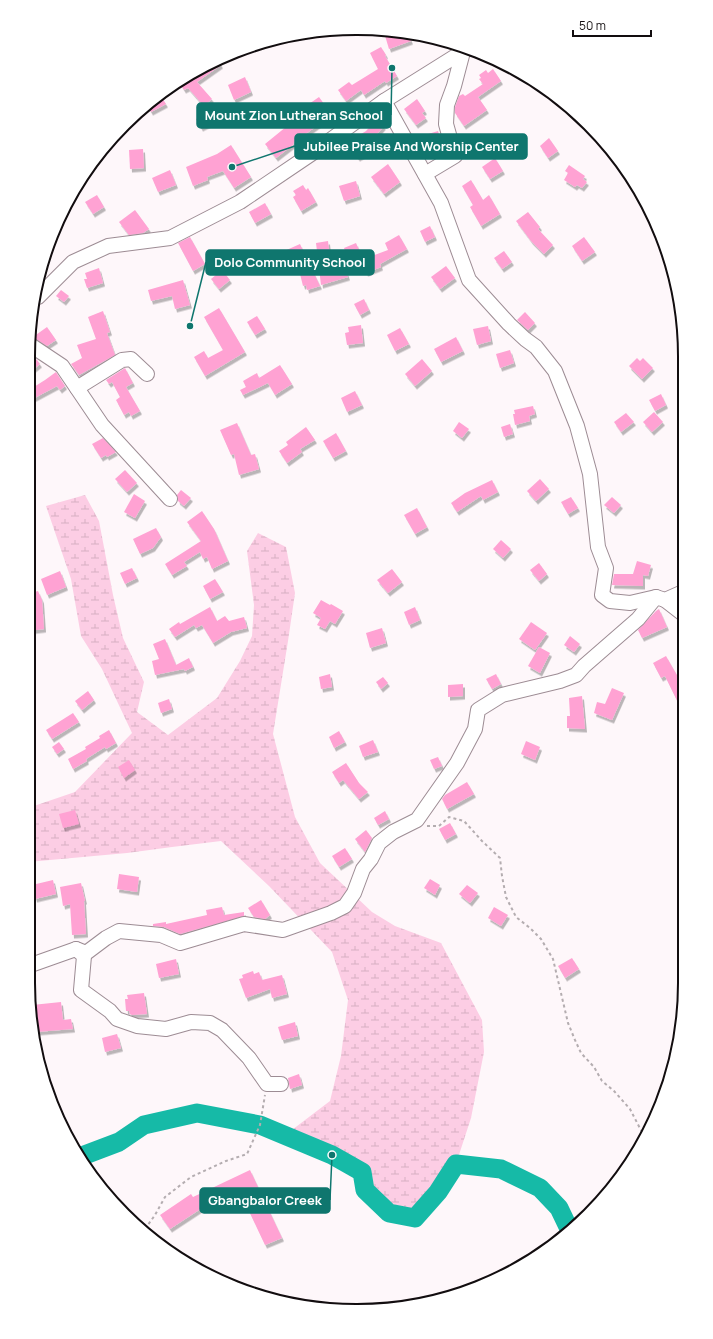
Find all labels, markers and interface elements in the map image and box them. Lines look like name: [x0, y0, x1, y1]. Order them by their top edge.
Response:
scale bar: [573, 12, 651, 38]
text: 50 m: [579, 17, 606, 34]
callout: Mount Zion Lutheran School: [197, 103, 391, 128]
text: Mount Zion Lutheran School: [205, 106, 383, 124]
callout: Jubilee Praise And Worship Center: [295, 134, 527, 159]
text: Jubilee Praise And Worship Center: [303, 137, 519, 155]
callout: Dolo Community School: [206, 250, 374, 275]
text: Dolo Community School: [214, 253, 366, 271]
callout: Gbangbalor Creek: [200, 1188, 330, 1213]
text: Gbangbalor Creek: [208, 1191, 323, 1209]

